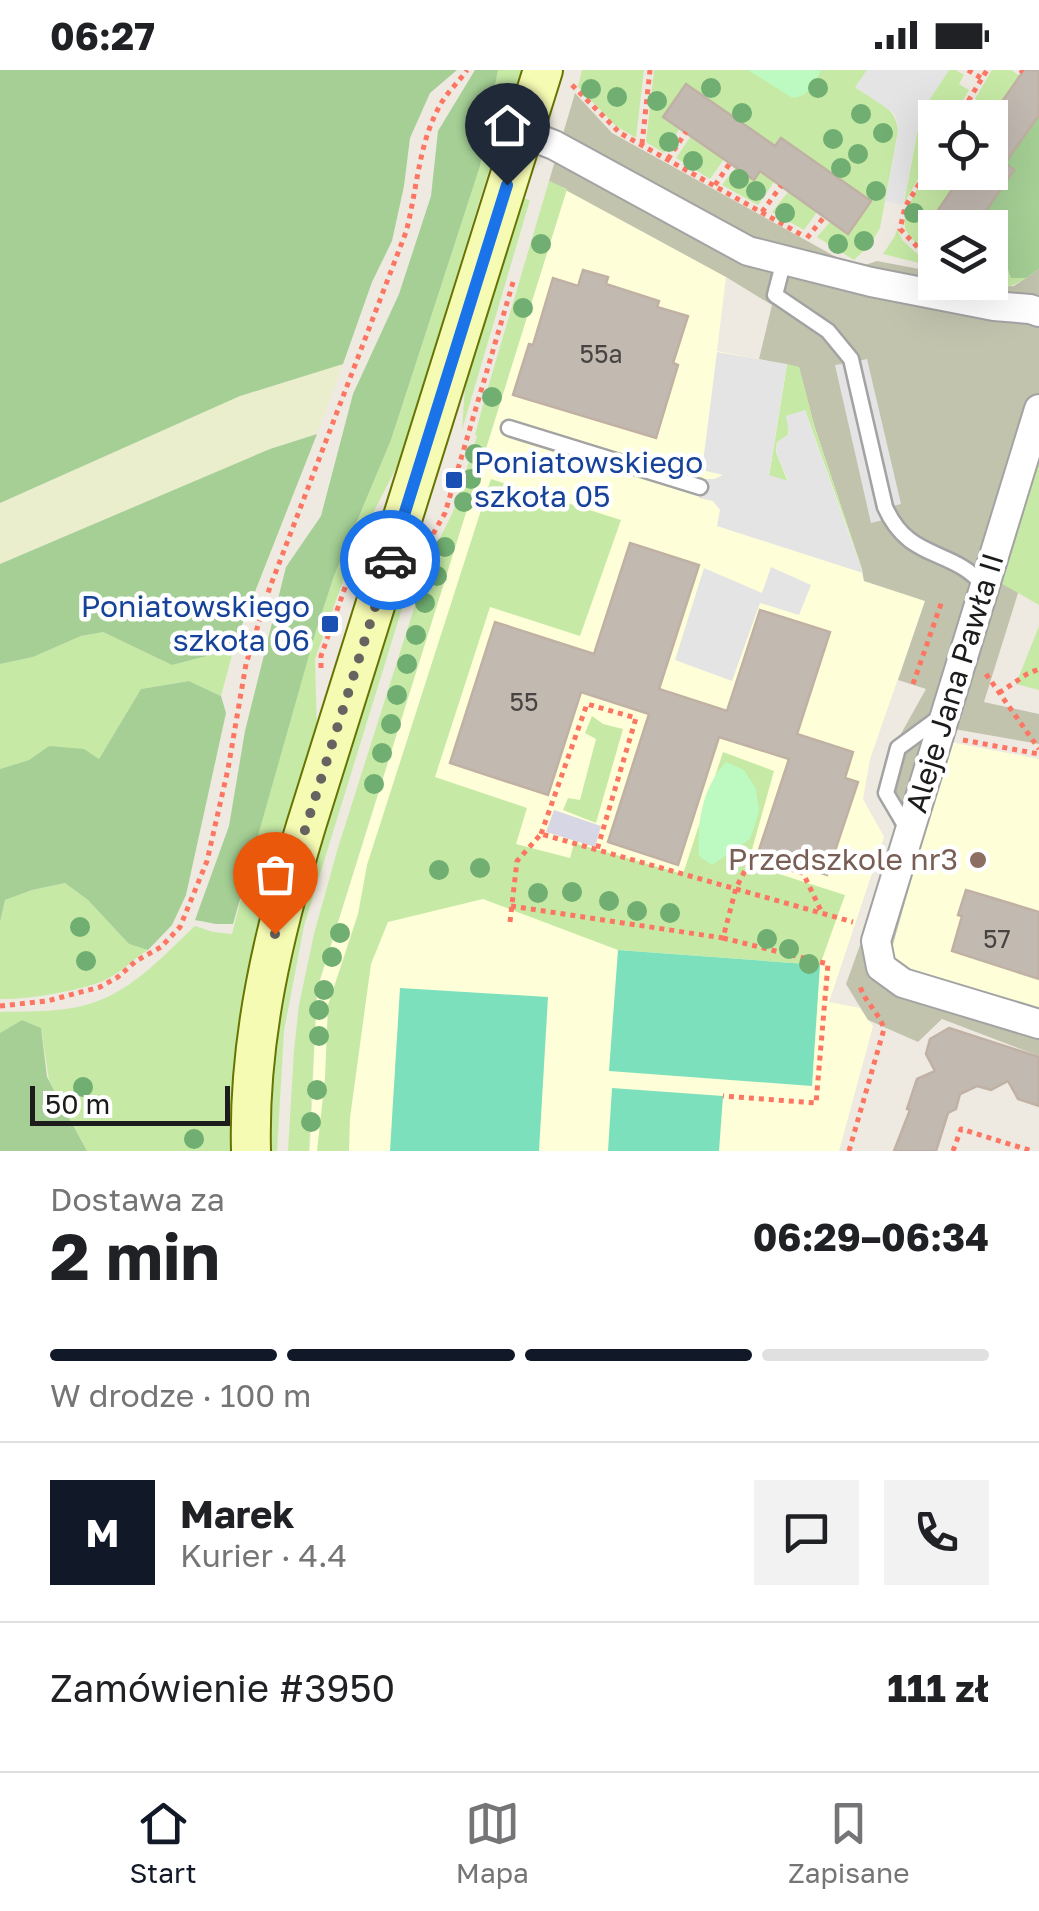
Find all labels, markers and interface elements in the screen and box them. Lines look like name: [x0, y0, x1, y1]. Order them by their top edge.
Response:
text: 06:27: [50, 13, 155, 58]
pin: [465, 83, 550, 186]
icon: home: [480, 98, 535, 153]
map controls: [918, 100, 1008, 300]
button: locate: [918, 100, 1008, 190]
button: layers: [918, 210, 1008, 300]
house number: 55a: [579, 338, 623, 369]
place label: Poniatowskiego szkoła 05: [474, 444, 703, 514]
marker: Poniatowskiego szkoła 05: [443, 469, 465, 491]
courier: [340, 510, 440, 610]
icon: car: [363, 533, 418, 588]
street label: Aleje Jana Pawła II: [897, 549, 1011, 817]
place label: Poniatowskiego szkoła 06: [81, 588, 310, 658]
marker: Poniatowskiego szkoła 06: [319, 613, 341, 635]
house number: 55: [509, 686, 539, 717]
pin: [233, 832, 318, 935]
place label: Przedszkole nr3: [728, 841, 958, 877]
icon: bag: [248, 847, 303, 902]
marker: Przedszkole nr3: [967, 849, 989, 871]
house number: 57: [983, 923, 1011, 954]
scale bar: [30, 1081, 230, 1126]
text: 50 m: [45, 1087, 110, 1120]
text: Dostawa za: [50, 1180, 225, 1218]
text: 06:29–06:34: [753, 1214, 989, 1259]
text: 2 min: [50, 1216, 220, 1294]
text: W drodze · 100 m: [50, 1376, 311, 1414]
button: chat: [754, 1480, 859, 1585]
button: phone: [884, 1480, 989, 1585]
text: Marek: [180, 1491, 295, 1536]
text: M: [86, 1510, 119, 1555]
text: Kurier · 4.4: [180, 1536, 347, 1574]
text: Zamówienie #3950: [50, 1665, 395, 1710]
text: 111 zł: [887, 1665, 989, 1710]
tab: Start: [130, 1796, 197, 1889]
tab: Mapa: [456, 1796, 529, 1889]
tab: Zapisane: [788, 1796, 909, 1889]

